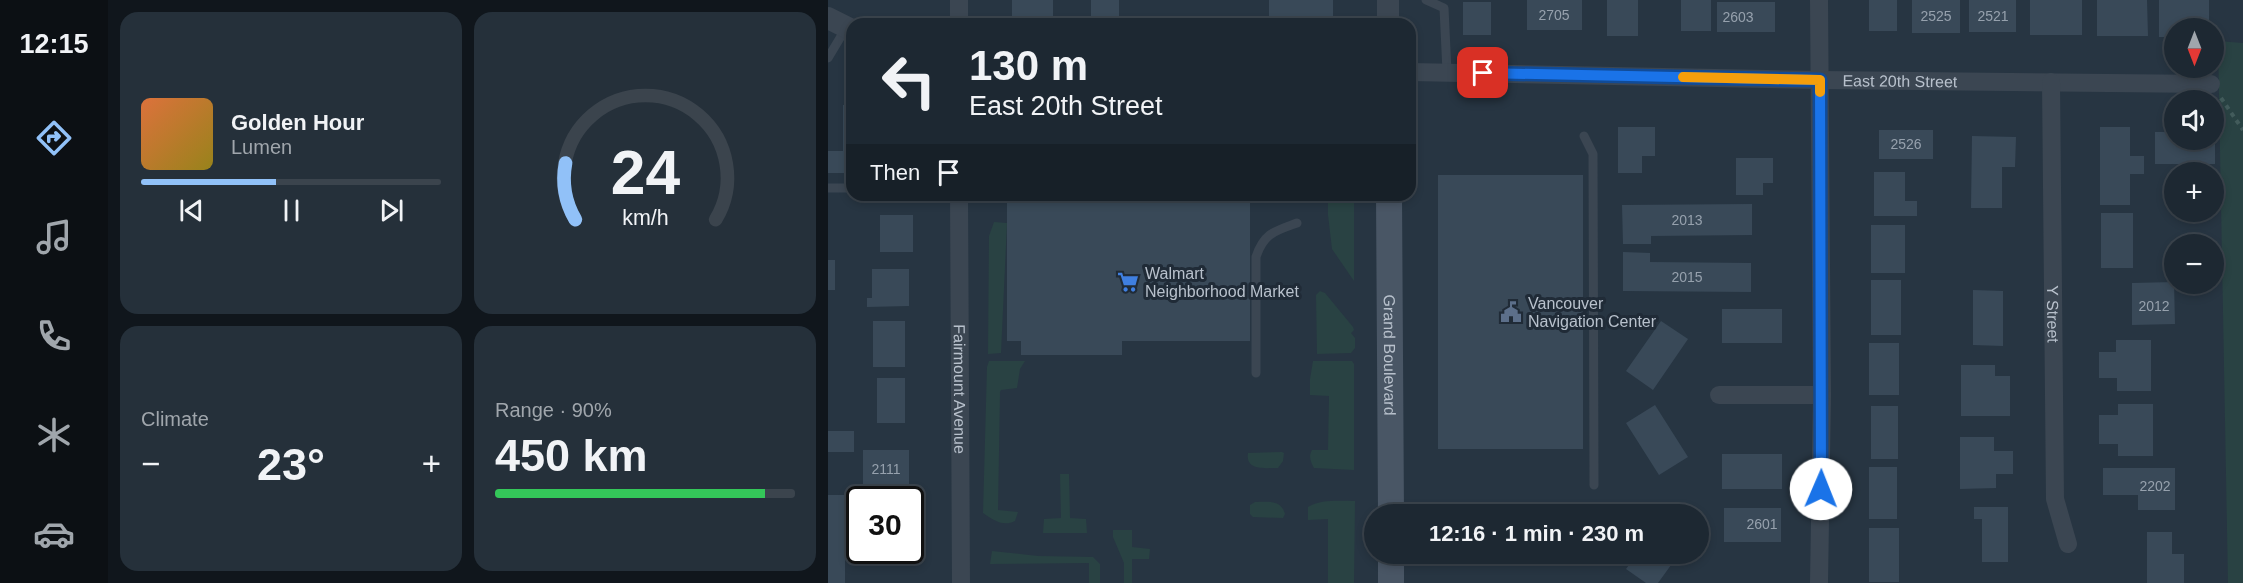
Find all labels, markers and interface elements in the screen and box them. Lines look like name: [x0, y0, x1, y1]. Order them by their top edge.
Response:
house number: 2705: [1538, 7, 1570, 23]
house number: 2525: [1920, 8, 1952, 24]
house number: 2521: [1977, 8, 2009, 24]
house number: 2603: [1722, 9, 1754, 25]
north arrow: [2164, 18, 2224, 78]
map controls: [2164, 18, 2224, 294]
text: 12:15: [19, 29, 89, 59]
icon: left: [870, 42, 948, 120]
text: 130 m: [969, 42, 1088, 89]
pin: [1457, 47, 1508, 98]
icon: arrive: [1466, 56, 1499, 89]
street label: East 20th Street: [1842, 72, 1958, 90]
button: sound: [2164, 90, 2224, 150]
text: East 20th Street: [969, 91, 1163, 121]
text: Golden Hour: [231, 110, 364, 135]
icon: directions: [33, 117, 75, 159]
text: Lumen: [231, 136, 292, 158]
house number: 2526: [1890, 136, 1922, 152]
text: 24: [610, 138, 680, 207]
icon: arrive: [932, 156, 965, 189]
text: Then: [870, 160, 920, 185]
button: +: [2164, 162, 2224, 222]
icon: previous: [175, 194, 208, 227]
icon: pause: [275, 194, 308, 227]
icon: next: [375, 194, 408, 227]
text: km/h: [622, 206, 668, 230]
house number: 2013: [1671, 212, 1703, 228]
icon: music: [33, 216, 75, 258]
button: −: [2164, 234, 2224, 294]
place label: Walmart Neighborhood Market: [1145, 265, 1299, 300]
house number: 2015: [1671, 269, 1703, 285]
supermarket icon: Walmart Neighborhood Market: [1116, 270, 1140, 294]
street label: Y Street: [2044, 285, 2062, 343]
street label: Grand Boulevard: [1381, 294, 1398, 416]
place label: Vancouver Navigation Center: [1528, 295, 1657, 330]
house number: 2012: [2138, 298, 2170, 314]
public building icon: Vancouver Navigation Center: [1499, 300, 1523, 324]
icon: phone: [33, 315, 75, 357]
street label: Fairmount Avenue: [951, 324, 968, 454]
text: Range · 90%: [495, 399, 612, 421]
text: Climate: [141, 408, 209, 430]
icon: climate: [33, 414, 75, 456]
text: 450 km: [495, 430, 648, 481]
text: 23°: [257, 439, 325, 490]
text: −: [141, 445, 160, 482]
text: +: [422, 445, 441, 482]
position arrow: [1789, 457, 1853, 521]
house number: 2111: [871, 461, 901, 477]
house number: 2202: [2139, 478, 2171, 494]
speed limit sign: 30: [846, 486, 924, 564]
icon: car: [33, 513, 75, 555]
house number: 2601: [1746, 516, 1778, 532]
text: 12:16 · 1 min · 230 m: [1429, 521, 1644, 546]

